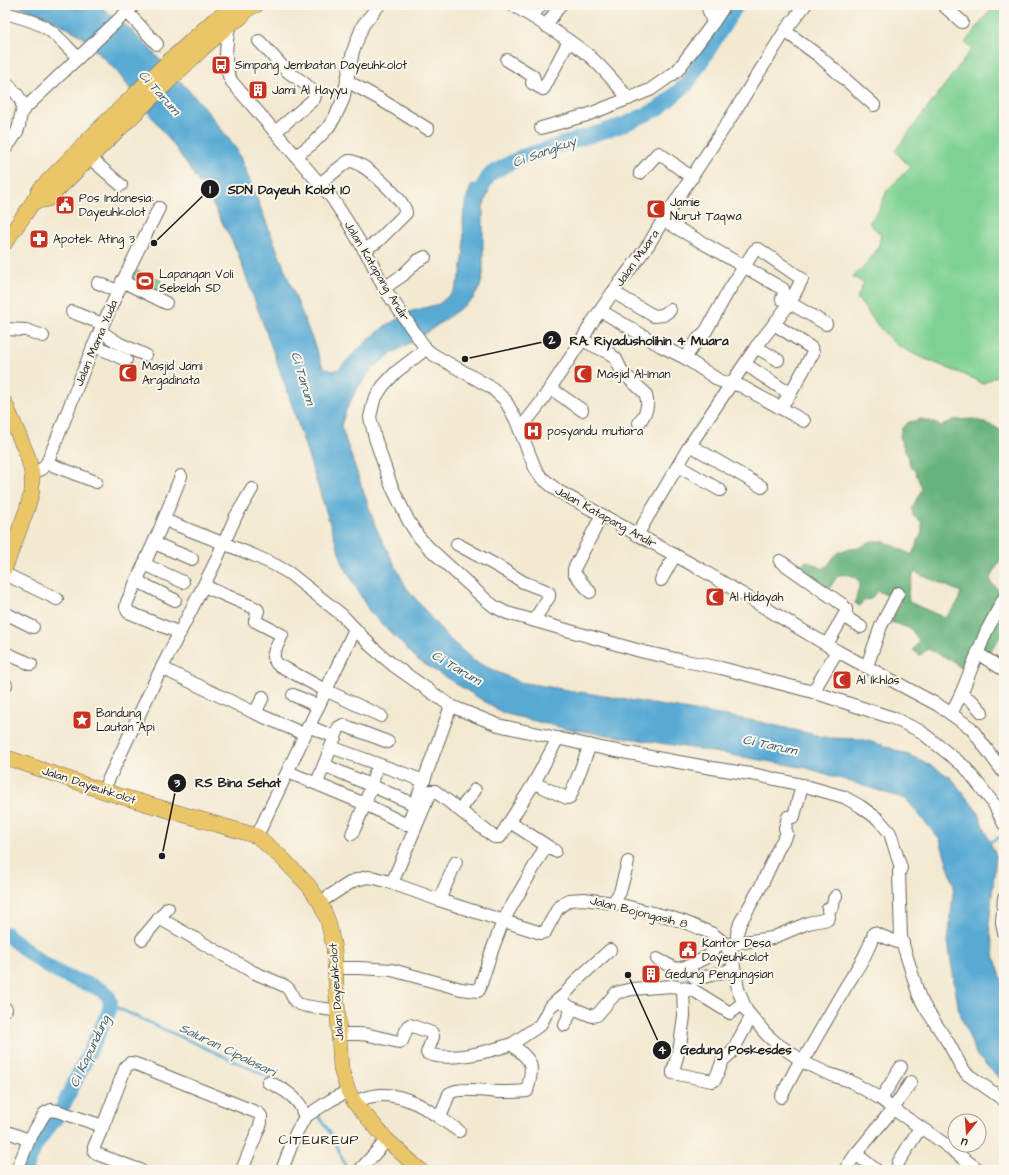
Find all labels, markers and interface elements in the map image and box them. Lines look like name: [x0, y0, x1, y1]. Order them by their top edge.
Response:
bus stop icon: Simpang Jembatan Dayeuhkolot: [210, 54, 232, 76]
place label: Simpang Jembatan Dayeuhkolot: [235, 57, 407, 75]
water label: Ci Tarum: [134, 66, 186, 121]
building icon: Jami Al Hayyu: [247, 79, 269, 101]
place label: Jami Al Hayyu: [272, 82, 347, 100]
water label: Ci Sangkuy: [510, 132, 581, 173]
callout: SDN Dayeuh Kolot 10: [200, 176, 359, 201]
text: 1: [209, 181, 211, 198]
text: SDN Dayeuh Kolot 10: [227, 181, 351, 200]
place label: Pos Indonesia: Dayeuhkolot: [79, 190, 153, 222]
public building icon: Pos Indonesia: Dayeuhkolot: [54, 194, 76, 216]
place label: Jamie Nurut Taqwa: [670, 194, 742, 225]
mosque icon: Jamie Nurut Taqwa: [645, 198, 667, 220]
street label: Jalan Katapang Andir: [339, 218, 413, 325]
street label: Jalan Muara: [611, 226, 663, 290]
pharmacy icon: Apotek Ating 3: [28, 228, 50, 250]
place label: Apotek Ating 3: [53, 231, 135, 249]
place label: Lapangan Voli Sebelah SD: [159, 266, 233, 297]
sports icon: Lapangan Voli Sebelah SD: [134, 270, 156, 292]
street label: Jalan Mama Yuda: [71, 297, 122, 389]
callout: RA. Riyadusholihin 4 Muara: [542, 328, 737, 353]
text: 2: [548, 332, 556, 349]
text: RA. Riyadusholihin 4 Muara: [569, 332, 729, 351]
water label: Ci Tarum: [286, 349, 320, 409]
place label: Masjid Jami Argadinata: [142, 358, 203, 390]
mosque icon: Masjid Jami Argadinata: [117, 362, 139, 384]
mosque icon: Masjid Al-Iman: [572, 363, 594, 385]
place label: Masjid Al-Iman: [597, 366, 671, 383]
hospital icon: posyandu mutiara: [522, 420, 544, 442]
place label: posyandu mutiara: [547, 423, 643, 441]
street label: Jalan Katapang Andir: [551, 482, 660, 553]
mosque icon: Al Hidayah: [704, 586, 726, 608]
place label: Al Hidayah: [729, 589, 783, 607]
water label: Ci Tarum: [428, 646, 486, 690]
mosque icon: Al Ikhlas: [831, 669, 853, 691]
place label: Al Ikhlas: [856, 672, 900, 689]
place label: Bandung Lautan Api: [96, 705, 155, 736]
place icon: Bandung Lautan Api: [71, 709, 93, 731]
water label: Ci Tarum: [741, 730, 800, 760]
street label: Jalan Dayeuhkolot: [39, 762, 138, 810]
callout: RS Bina Sehat: [167, 770, 289, 795]
text: RS Bina Sehat: [195, 774, 282, 792]
text: 3: [173, 775, 181, 792]
street label: Jalan Bojongasih 8: [588, 892, 690, 934]
place label: Kantor Desa Dayeuhkolot: [702, 935, 771, 967]
public building icon: Kantor Desa Dayeuhkolot: [677, 939, 699, 961]
street label: Jalan Dayeuhkolot: [325, 942, 349, 1041]
building icon: Gedung Pengungsian: [640, 963, 662, 985]
place label: Gedung Pengungsian: [665, 966, 774, 984]
water label: Ci Kapundung: [65, 1011, 116, 1091]
water label: Saluran Cipalasari: [176, 1019, 281, 1082]
callout: Gedung Poskesdes: [652, 1037, 799, 1062]
text: Gedung Poskesdes: [680, 1041, 792, 1061]
text: 4: [658, 1042, 667, 1059]
north arrow: [947, 1113, 987, 1153]
district label: CITEUREUP: [279, 1130, 359, 1150]
text: U: [959, 1134, 970, 1150]

